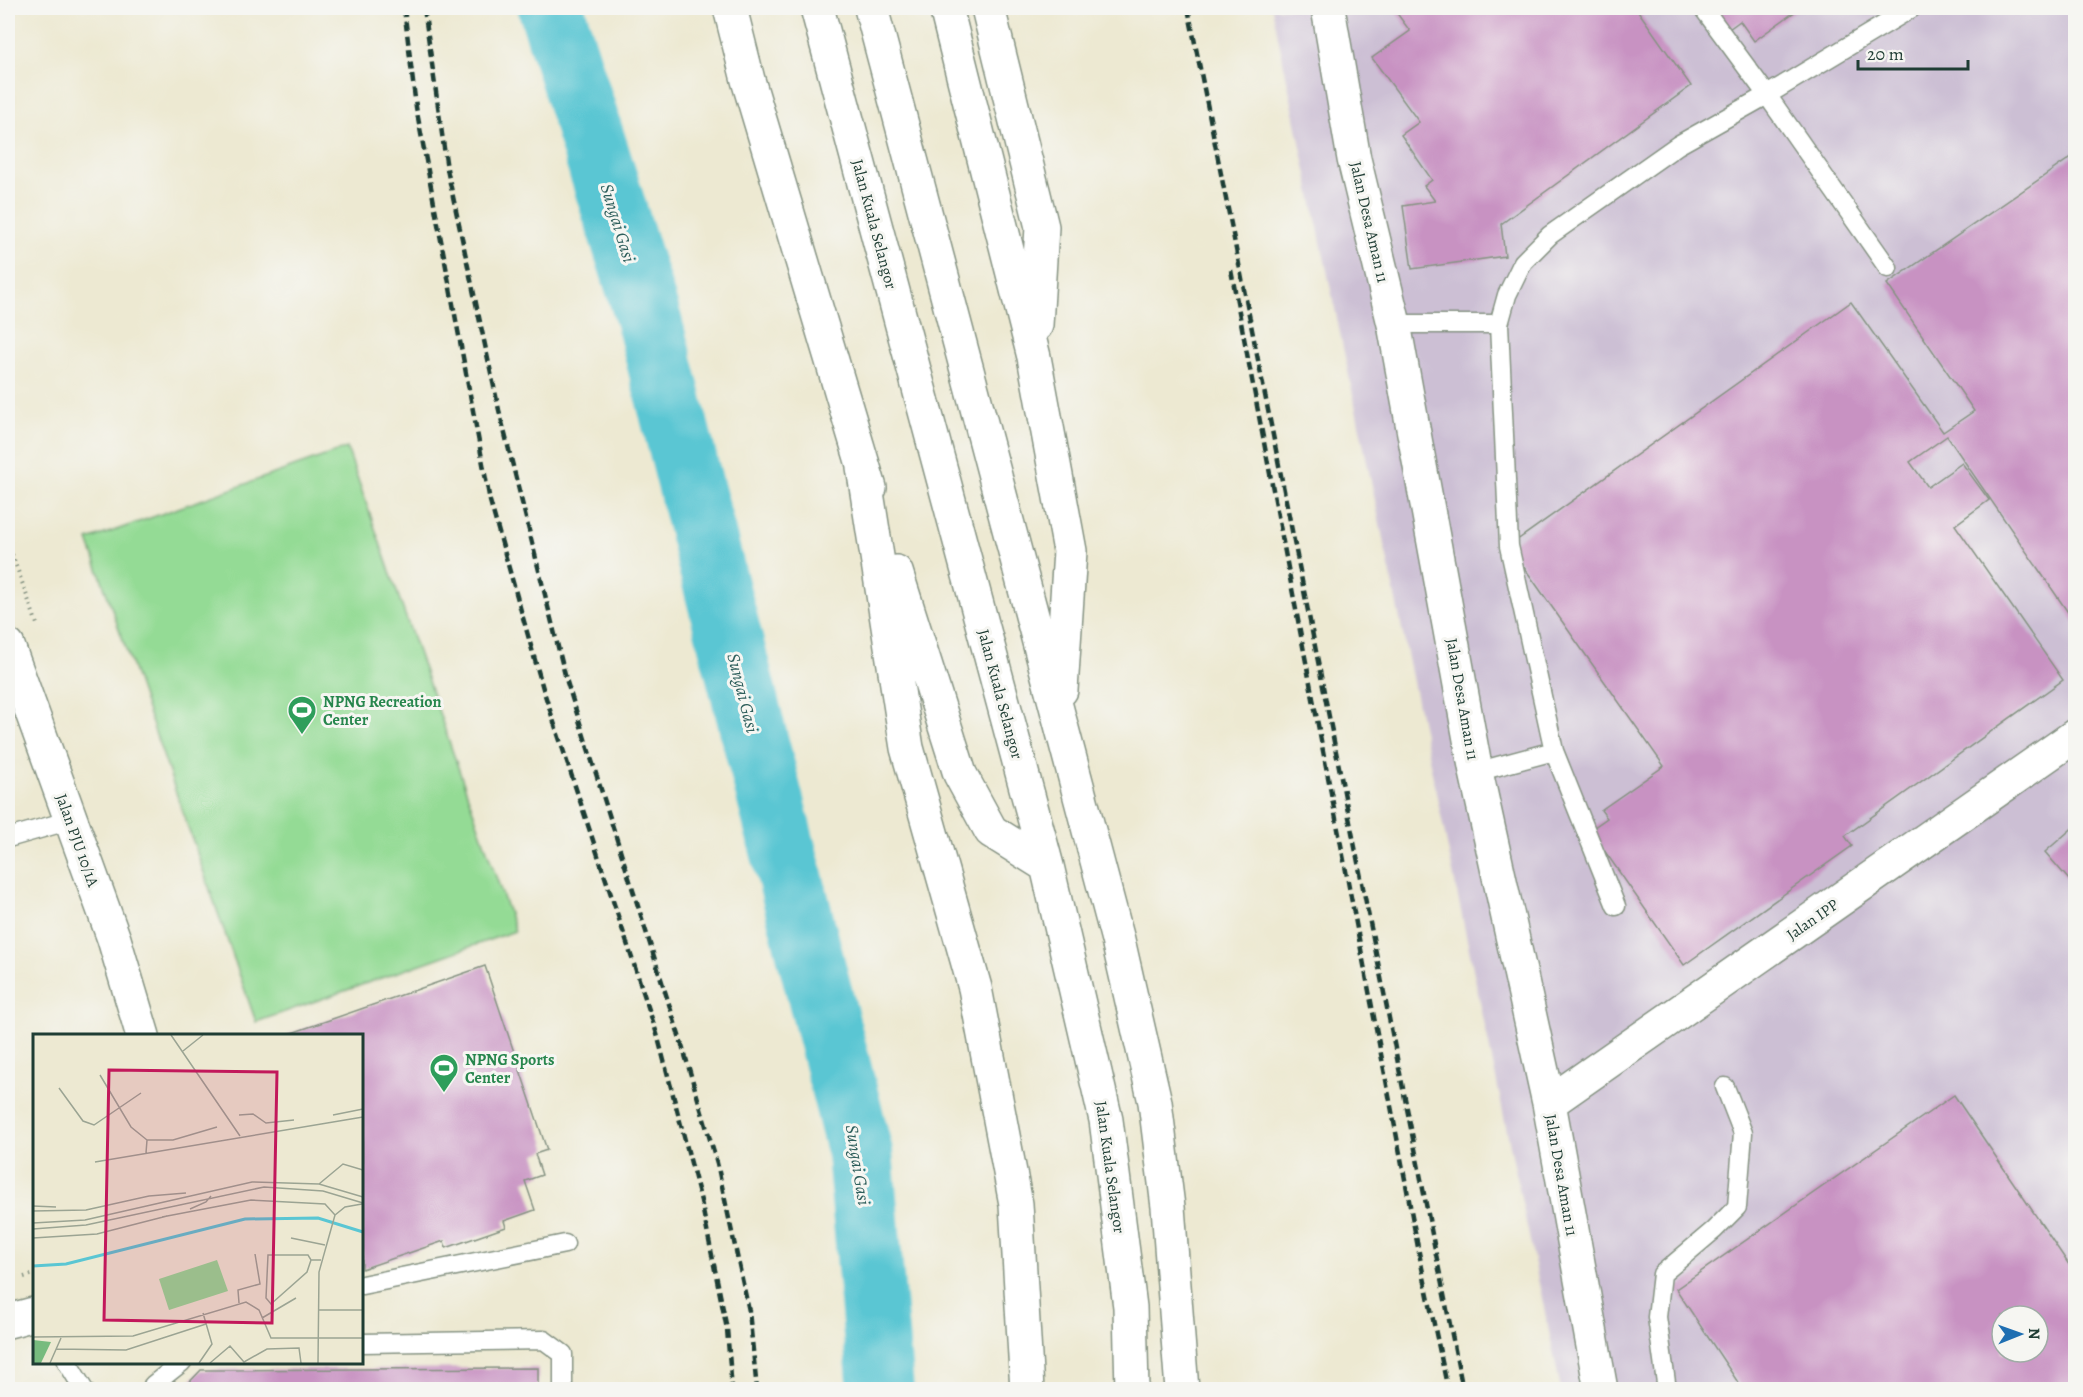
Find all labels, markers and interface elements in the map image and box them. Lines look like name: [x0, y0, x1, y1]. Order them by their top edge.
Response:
scale bar: [1858, 33, 1968, 71]
text: 20 m: [1867, 42, 1904, 66]
street label: Jalan Kuala Selangor: [846, 157, 902, 292]
street label: Jalan Desa Aman 11: [1344, 160, 1394, 285]
water label: Sungai Gasi: [595, 181, 641, 266]
street label: Jalan Kuala Selangor: [972, 627, 1028, 762]
street label: Jalan Desa Aman 11: [1440, 636, 1484, 762]
water label: Sungai Gasi: [722, 651, 765, 736]
place label: NPNG Recreation Center: [323, 691, 442, 731]
sports icon: NPNG Recreation Center: [286, 694, 318, 736]
street label: Jalan PJU 10/1A: [50, 791, 104, 891]
street label: Jalan IPP: [1782, 894, 1843, 946]
inset map: [33, 1034, 363, 1364]
place label: NPNG Sports Center: [465, 1049, 555, 1089]
sports icon: NPNG Sports Center: [428, 1052, 460, 1094]
street label: Jalan Kuala Selangor: [1090, 1100, 1130, 1235]
street label: Jalan Desa Aman 11: [1539, 1112, 1583, 1238]
water label: Sungai Gasi: [840, 1123, 876, 1207]
north arrow: [1990, 1304, 2050, 1364]
text: N: [2023, 1328, 2045, 1340]

